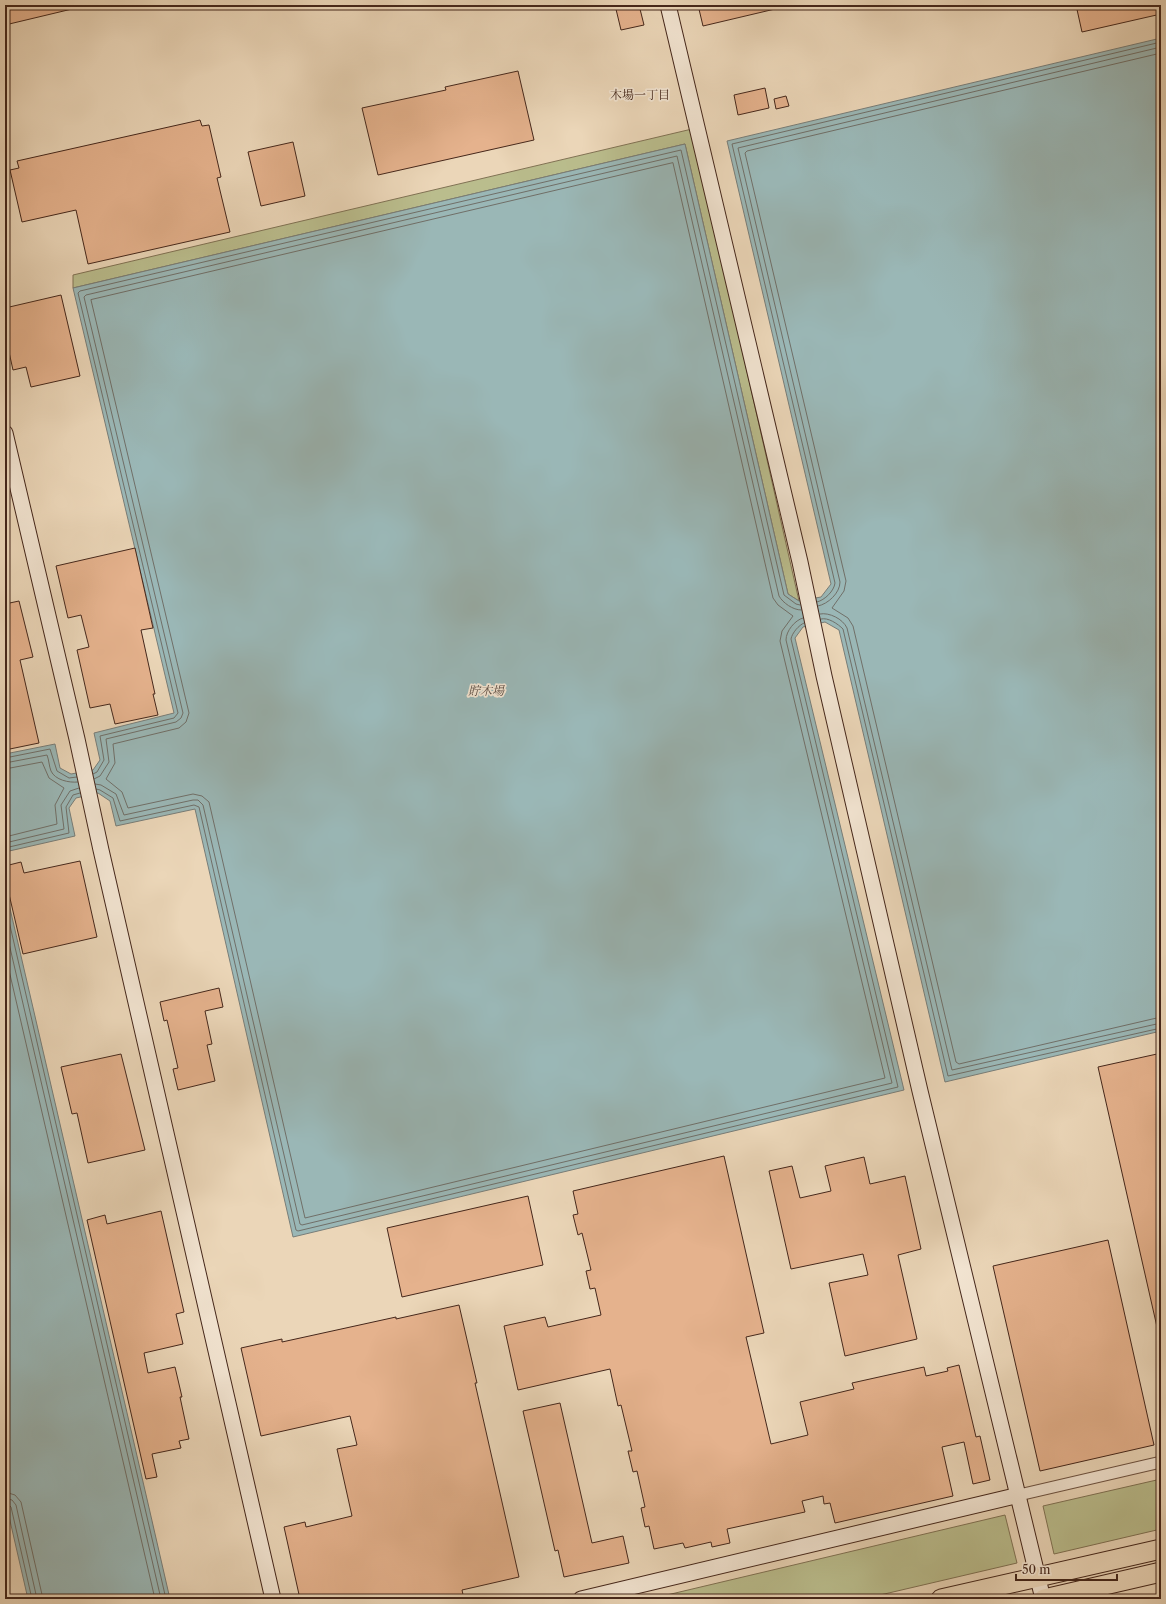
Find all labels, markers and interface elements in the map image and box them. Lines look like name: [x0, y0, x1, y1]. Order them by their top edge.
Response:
district label: 木場一丁目: [610, 87, 670, 102]
water label: 貯木場: [468, 683, 505, 698]
scale bar: [1016, 1556, 1117, 1582]
text: 50 m: [1022, 1562, 1051, 1577]

